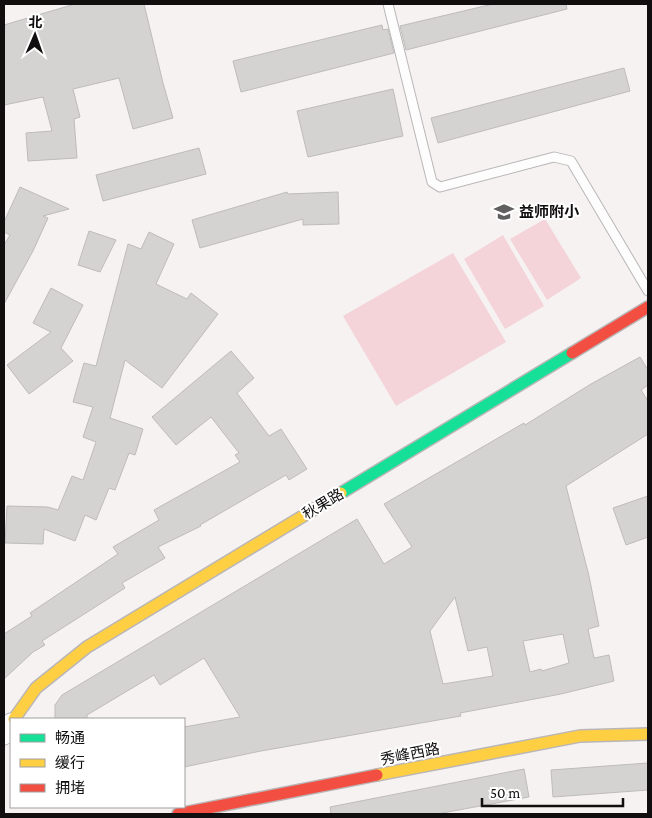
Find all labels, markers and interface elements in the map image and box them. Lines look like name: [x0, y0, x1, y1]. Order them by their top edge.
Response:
north arrow: [10, 10, 60, 60]
text: 北: [28, 14, 43, 30]
school or university icon: 益师附小: [493, 201, 515, 223]
place label: 益师附小: [519, 204, 580, 220]
street label: 秋果路: [300, 486, 346, 522]
legend: [10, 718, 185, 808]
text: 畅通: [55, 730, 85, 746]
street label: 秀峰西路: [379, 739, 441, 768]
text: 缓行: [55, 755, 85, 771]
scale bar: [482, 776, 623, 808]
text: 拥堵: [55, 780, 85, 796]
text: 50 m: [490, 785, 520, 801]

